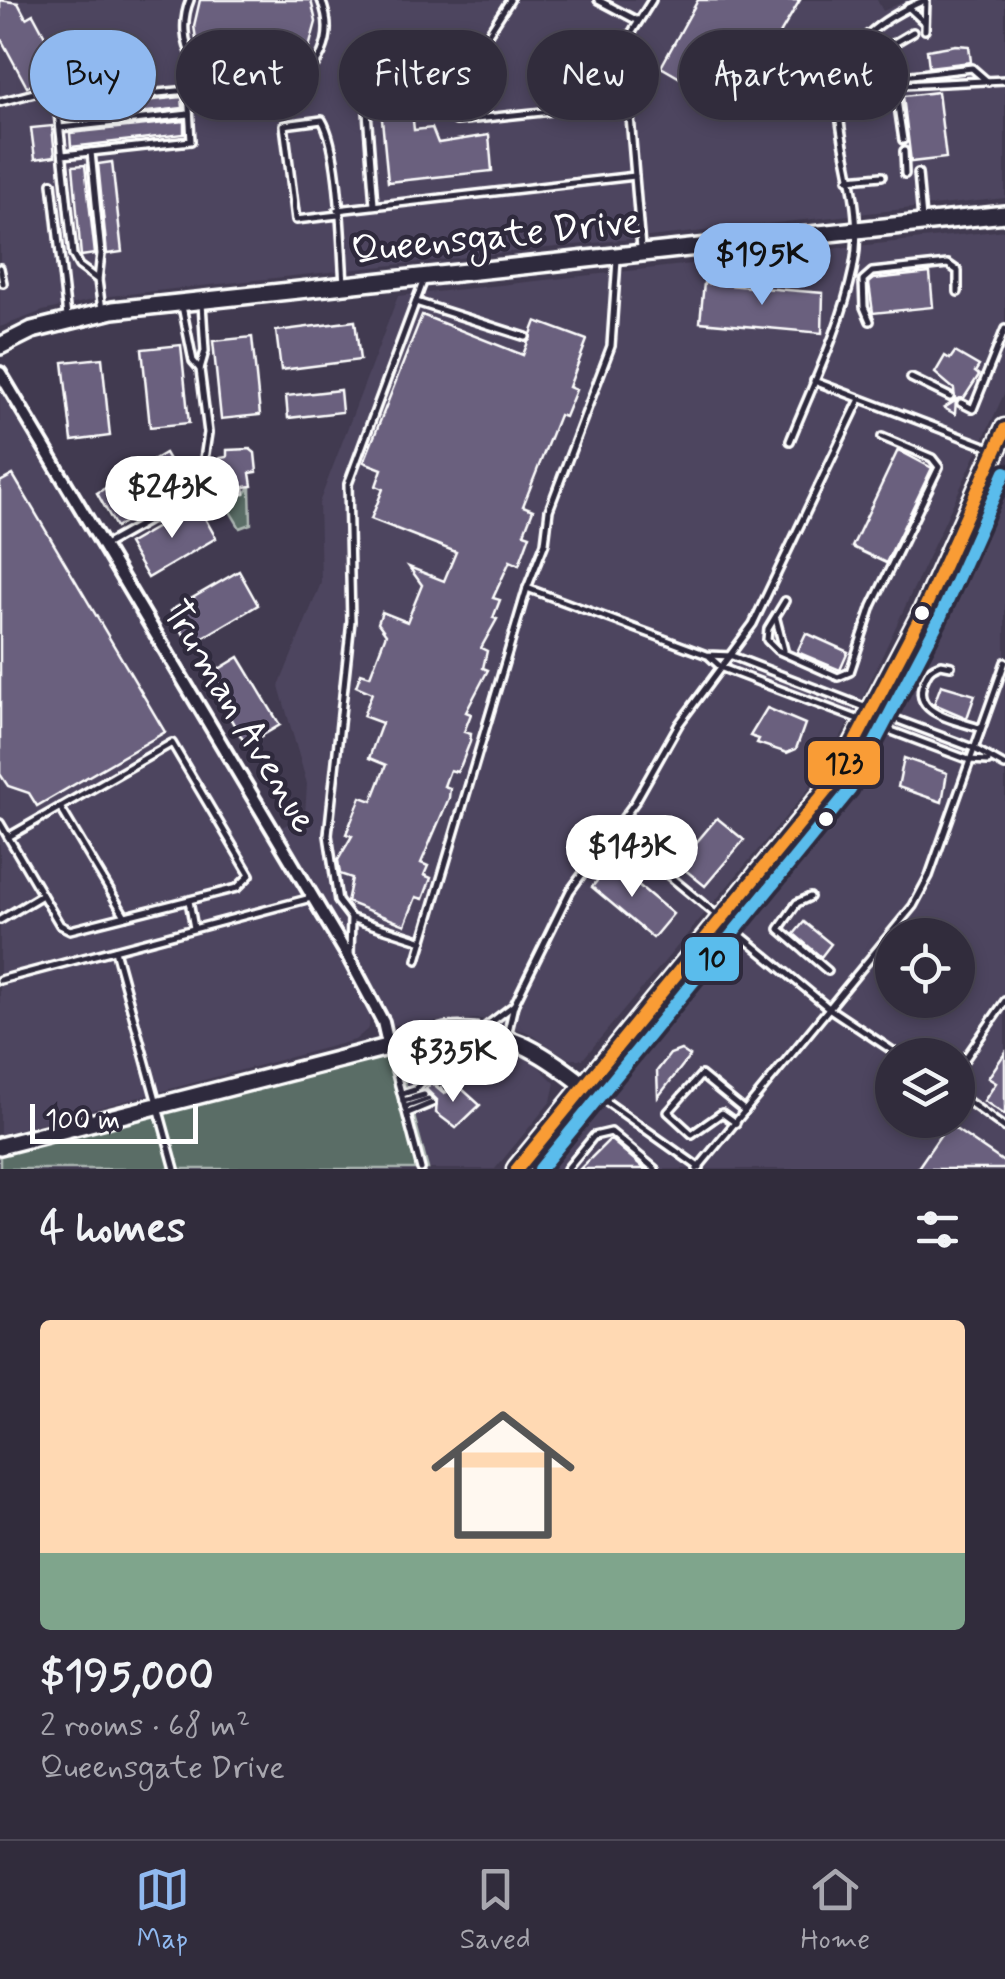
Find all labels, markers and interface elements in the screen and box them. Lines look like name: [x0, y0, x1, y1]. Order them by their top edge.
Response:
chip: Buy: [30, 30, 156, 120]
chip: Rent: [176, 30, 319, 120]
chip: Filters: [339, 30, 507, 120]
chip: New: [527, 30, 659, 120]
chip: Apartment: [679, 30, 908, 120]
street label: Queensgate Drive: [349, 197, 643, 281]
pin: $195K: [692, 223, 832, 308]
text: $195K: [716, 234, 808, 276]
pin: $243K: [102, 456, 242, 541]
text: $243K: [127, 467, 217, 509]
street label: Truman Avenue: [150, 592, 328, 842]
unlabelled marker: [912, 603, 932, 623]
line badge: 123: [806, 739, 882, 787]
text: 123: [825, 747, 864, 784]
unlabelled marker: [816, 809, 836, 829]
pin: $143K: [562, 815, 702, 900]
text: $143K: [588, 826, 676, 868]
map controls: [875, 918, 975, 1138]
button: locate: [875, 918, 975, 1018]
line badge: 10: [683, 935, 741, 983]
text: 10: [698, 942, 726, 979]
pin: $335K: [383, 1020, 523, 1105]
text: $335K: [409, 1031, 497, 1073]
button: layers: [875, 1038, 975, 1138]
scale bar: [30, 1099, 198, 1144]
text: 100 m: [45, 1103, 120, 1140]
text: 4 homes: [40, 1202, 186, 1257]
icon: filters: [910, 1202, 965, 1257]
icon: home: [413, 1385, 593, 1565]
text: $195,000: [40, 1650, 214, 1705]
text: 2 rooms · 68 m²: [40, 1705, 250, 1747]
text: Queensgate Drive: [40, 1747, 285, 1789]
tab: Map: [135, 1862, 190, 1959]
tab: Saved: [460, 1862, 531, 1959]
tab: Home: [800, 1862, 870, 1959]

